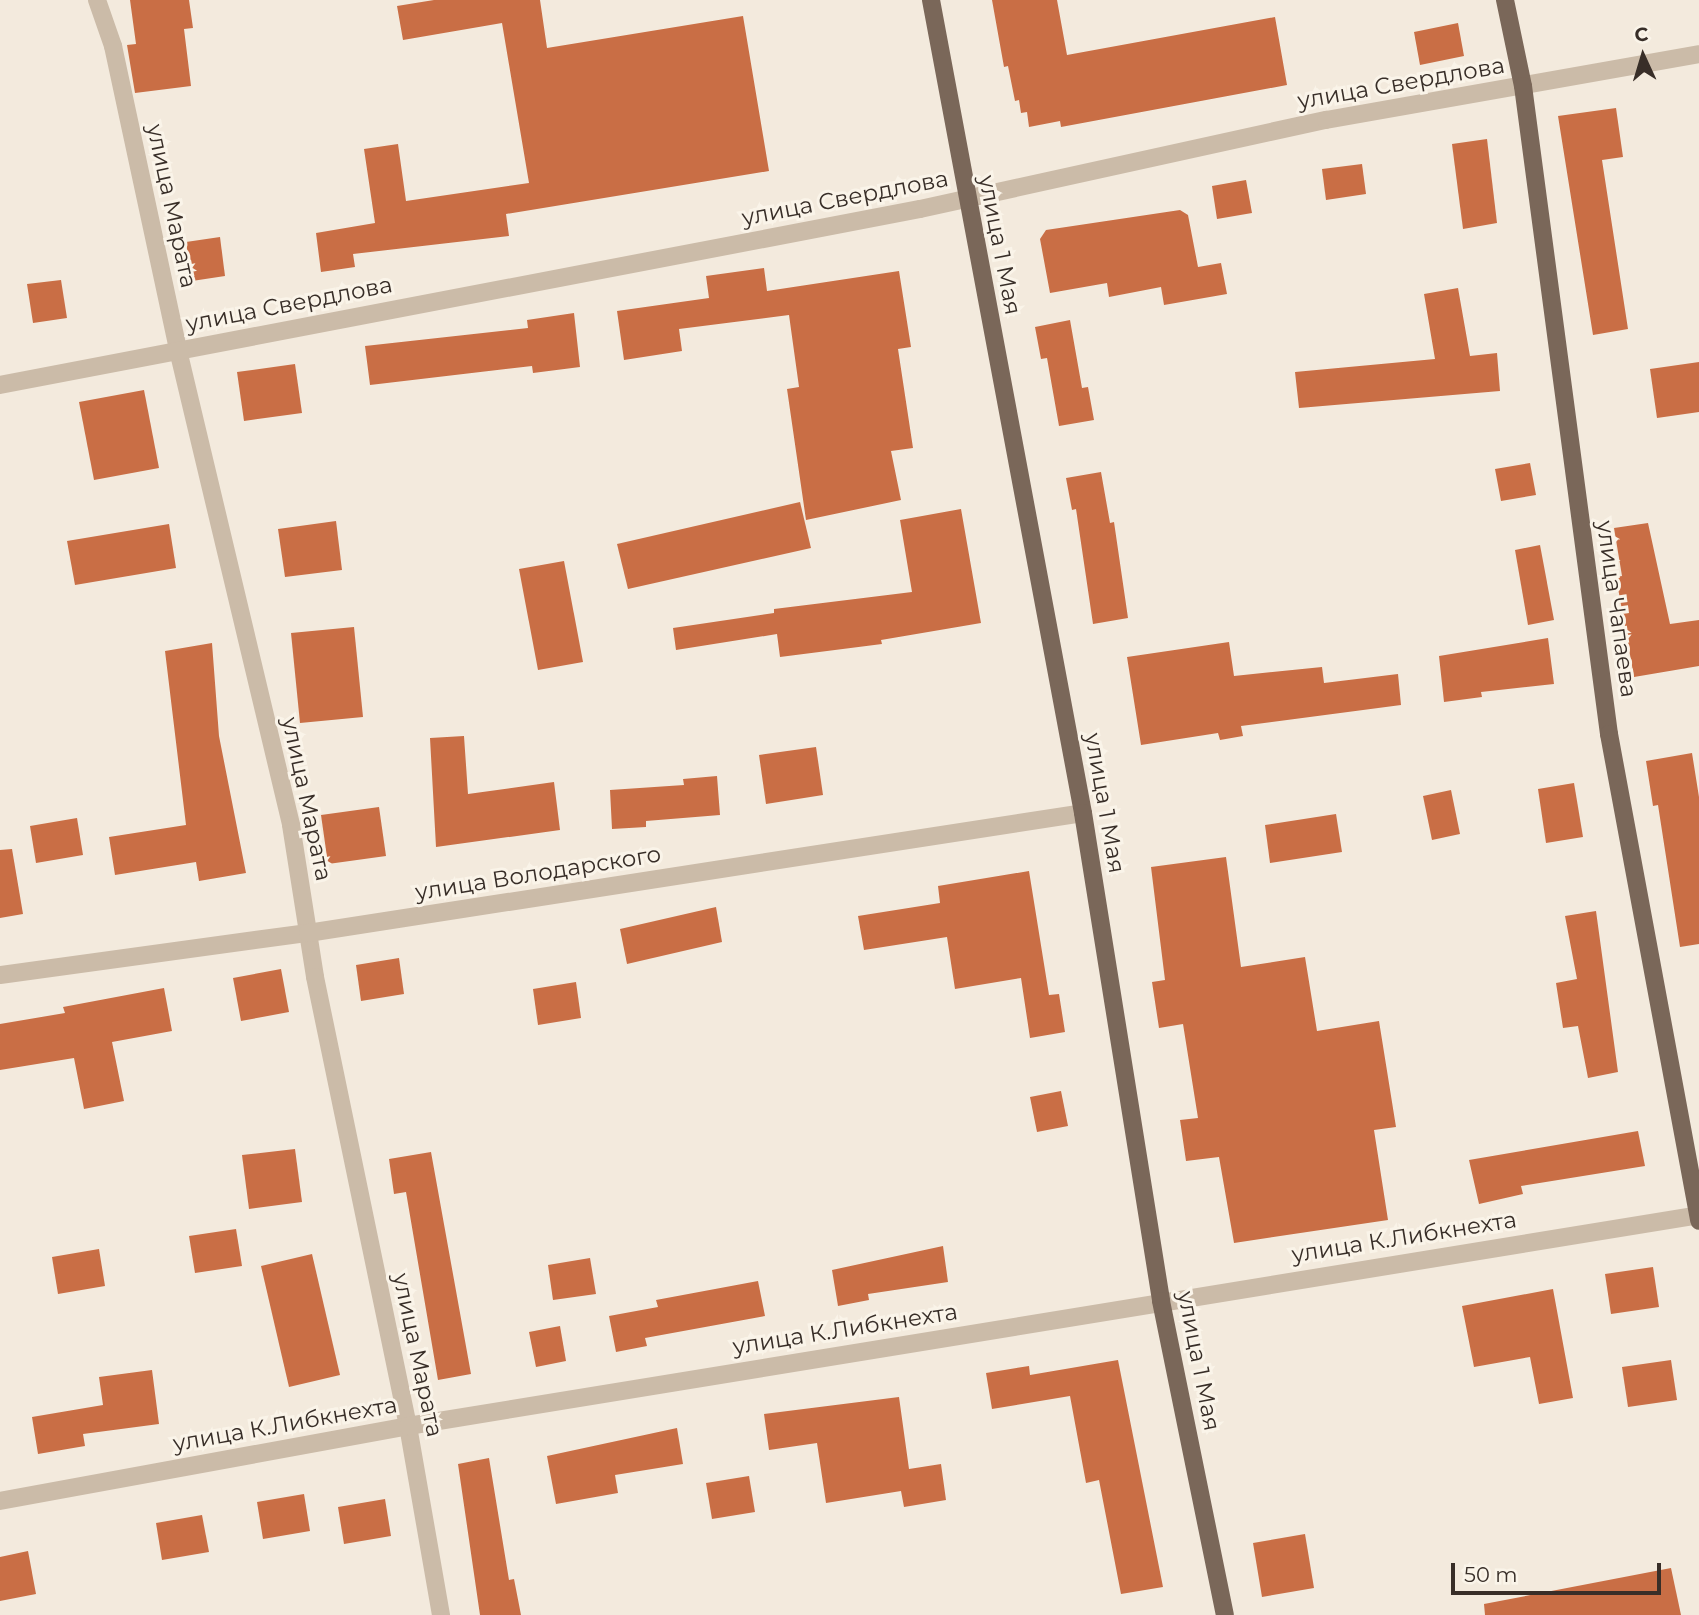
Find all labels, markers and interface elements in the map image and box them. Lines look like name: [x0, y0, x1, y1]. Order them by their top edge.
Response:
north arrow: [1608, 21, 1678, 91]
text: С: [1634, 23, 1649, 47]
street label: улица Свердлова: [1295, 51, 1507, 115]
street label: улица Марата: [141, 122, 203, 290]
street label: улица Свердлова: [739, 164, 951, 232]
street label: улица 1 Мая: [973, 173, 1027, 317]
street label: улица Свердлова: [183, 270, 395, 338]
street label: улица Чапаева: [1591, 519, 1643, 699]
street label: улица Марата: [276, 715, 338, 883]
street label: улица 1 Мая: [1079, 731, 1131, 875]
street label: улица Володарского: [413, 840, 663, 906]
street label: улица К.Либкнехта: [1290, 1206, 1518, 1268]
street label: улица Марата: [387, 1271, 449, 1439]
street label: улица 1 Мая: [1172, 1289, 1226, 1433]
street label: улица К.Либкнехта: [731, 1298, 959, 1360]
street label: улица К.Либкнехта: [171, 1391, 399, 1457]
scale bar: [1454, 1548, 1664, 1592]
text: 50 m: [1464, 1562, 1518, 1587]

